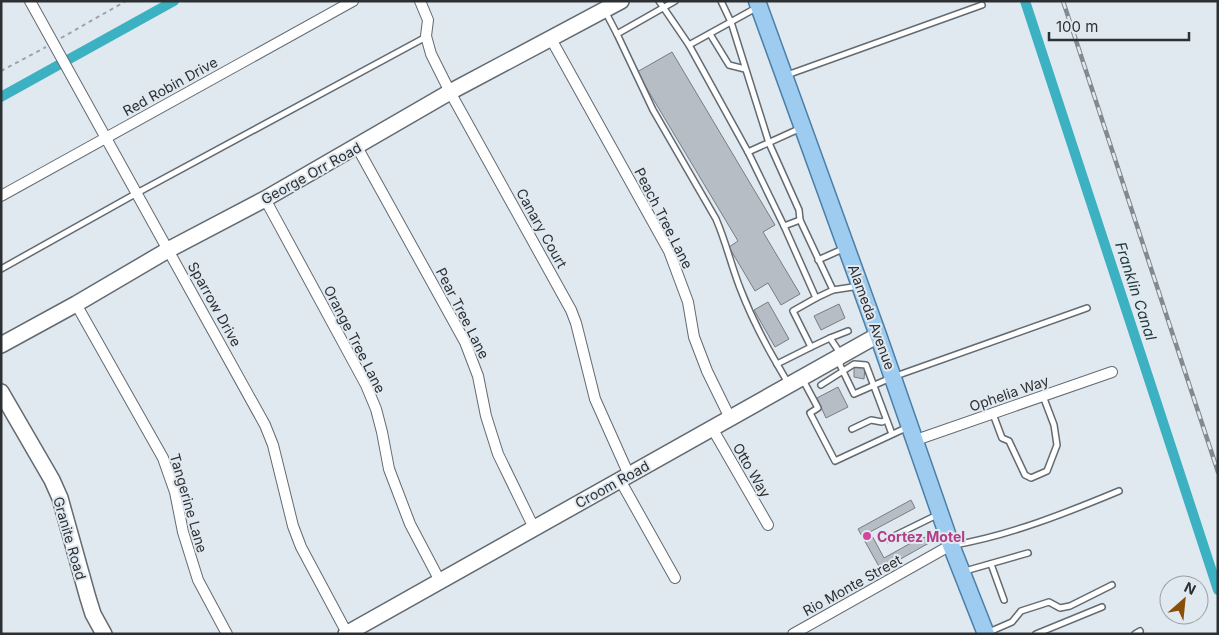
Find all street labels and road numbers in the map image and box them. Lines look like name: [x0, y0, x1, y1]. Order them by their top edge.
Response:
street label: Red Robin Drive: [120, 53, 220, 119]
street label: George Orr Road: [258, 138, 364, 208]
street label: Peach Tree Lane: [631, 165, 697, 271]
street label: Canary Court: [513, 185, 571, 271]
street label: Sparrow Drive: [185, 259, 245, 349]
street label: Alameda Avenue: [845, 262, 899, 372]
street label: Pear Tree Lane: [433, 265, 493, 361]
street label: Orange Tree Lane: [321, 282, 389, 396]
street label: Ophelia Way: [967, 371, 1051, 415]
street label: Otto Way: [730, 440, 775, 500]
street label: Tangerine Lane: [167, 451, 211, 555]
street label: Croom Road: [572, 457, 652, 511]
street label: Granite Road: [50, 495, 90, 581]
street label: Rio Monte Street: [800, 551, 905, 619]

